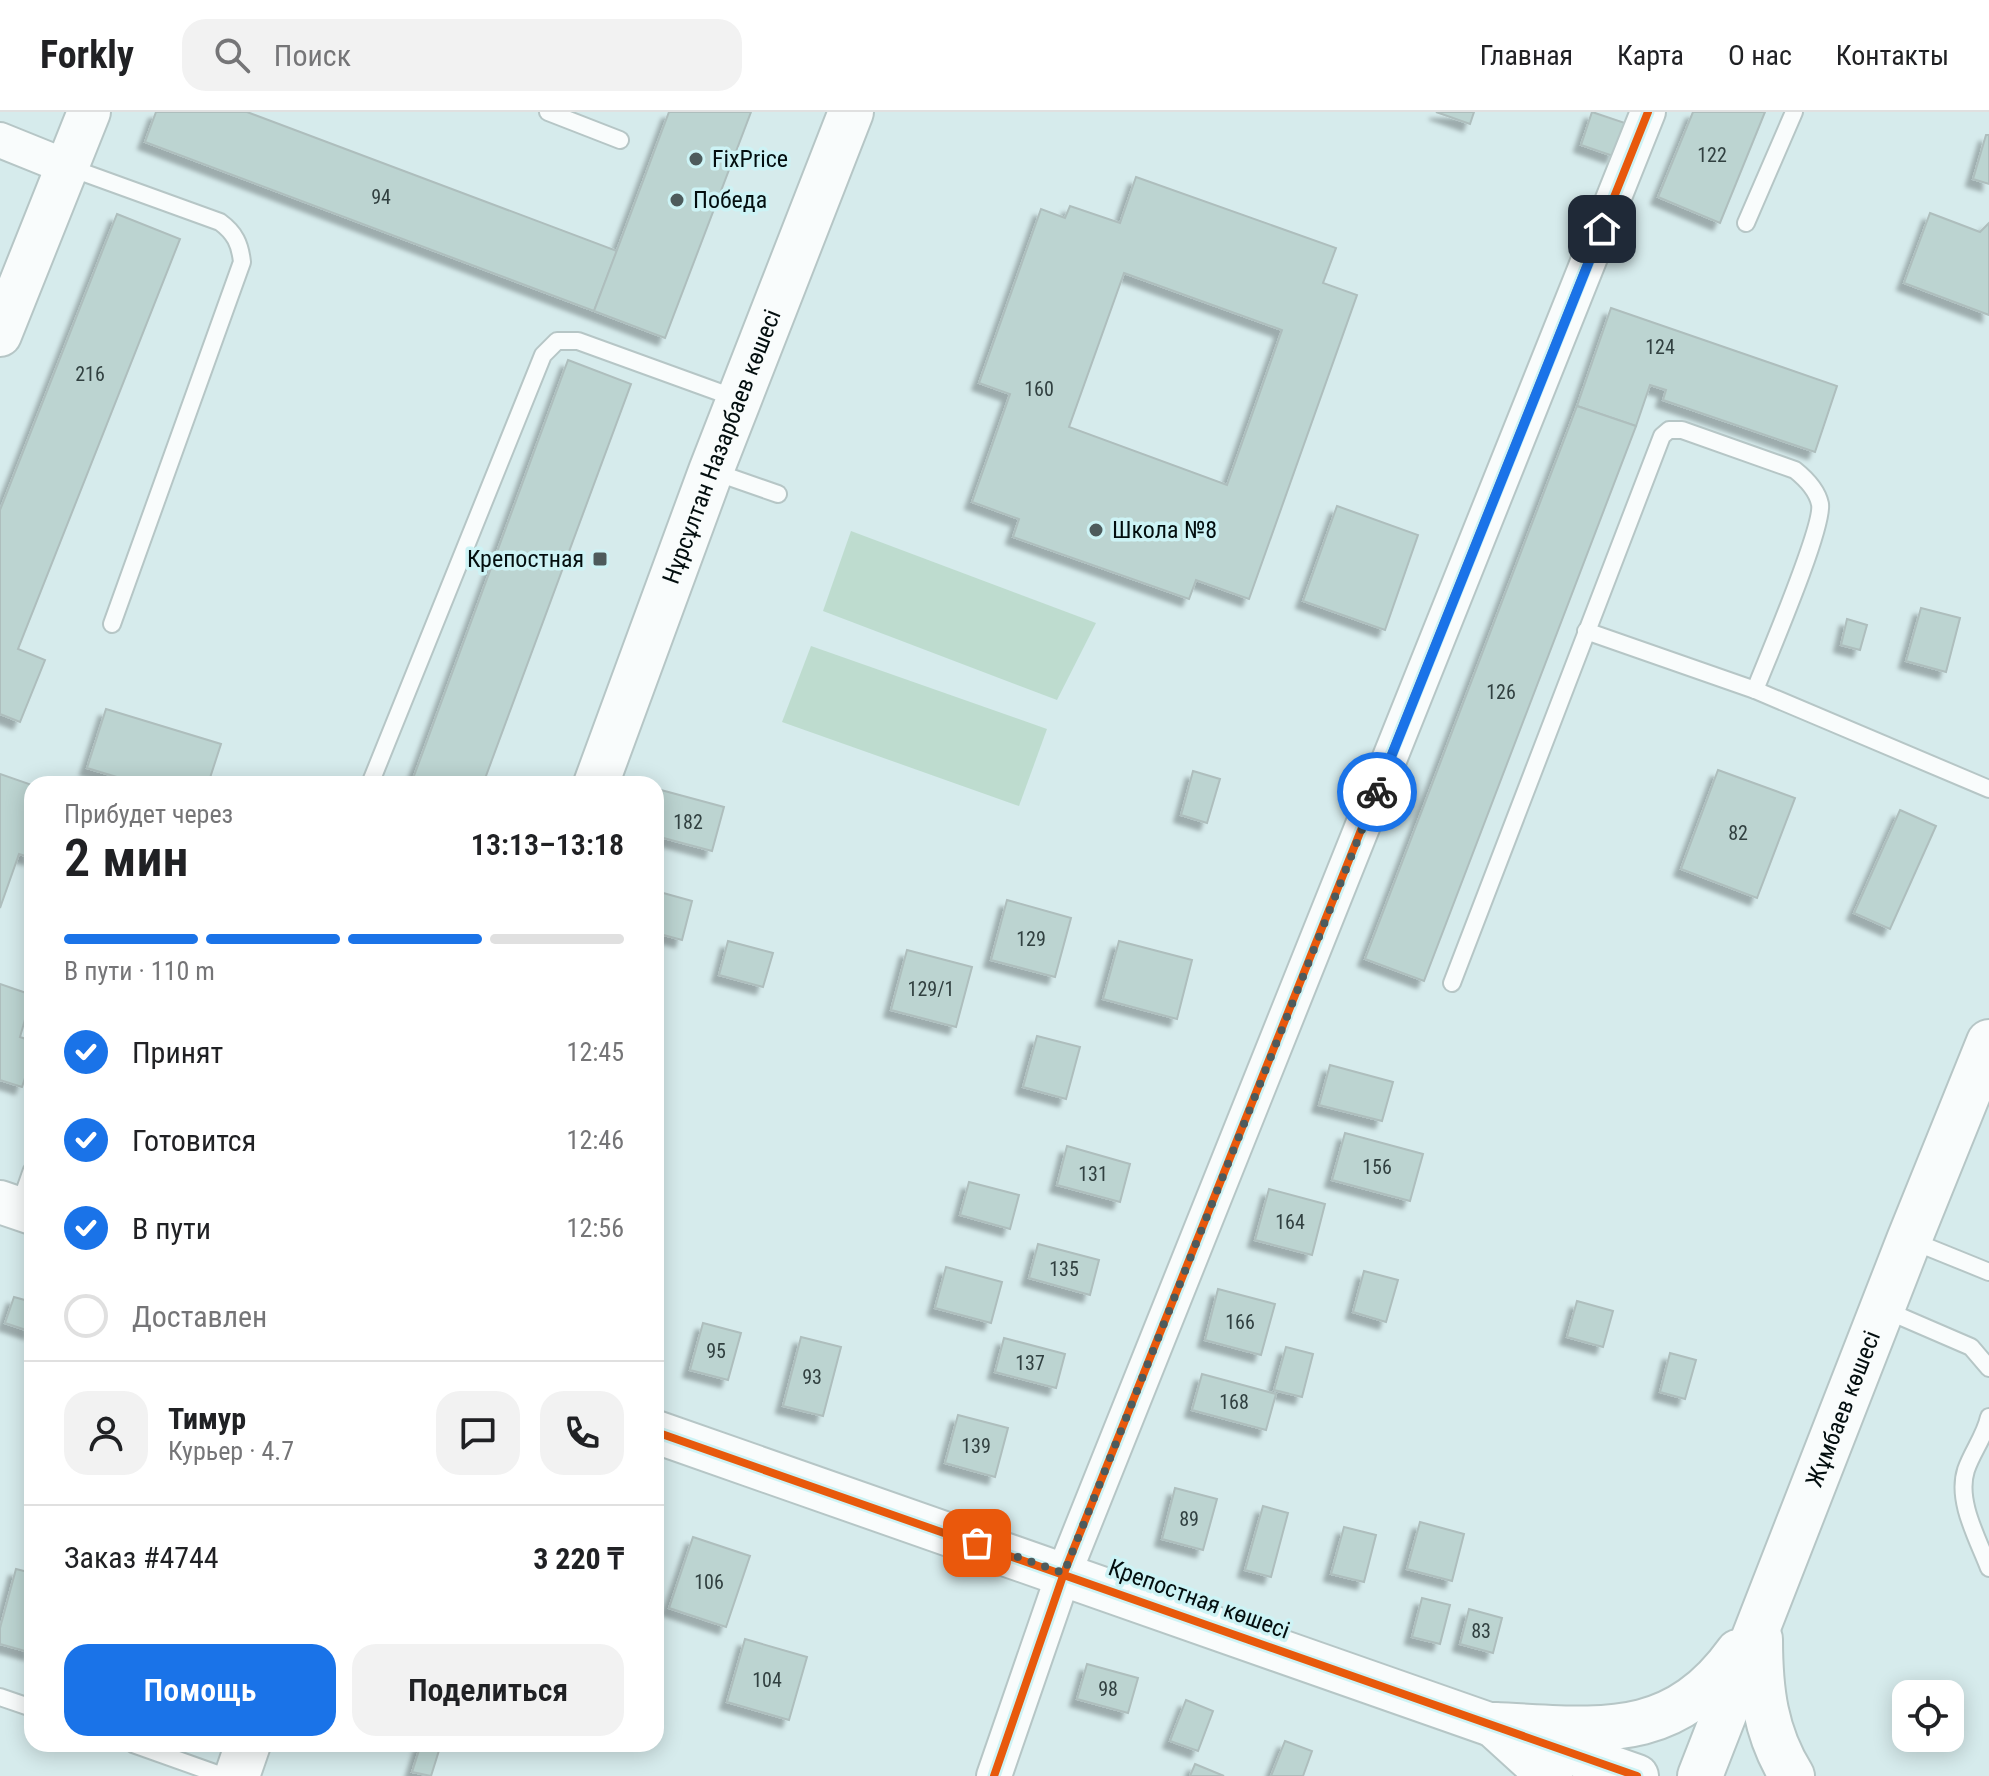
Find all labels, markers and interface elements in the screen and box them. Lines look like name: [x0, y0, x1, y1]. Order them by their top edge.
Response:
search box: [182, 19, 742, 91]
text: Forkly: [40, 33, 134, 77]
icon: search: [210, 33, 254, 77]
text: Поиск: [274, 38, 351, 73]
text: Главная: [1480, 39, 1573, 72]
text: Карта: [1617, 39, 1684, 72]
text: О нас: [1728, 39, 1792, 72]
text: Контакты: [1836, 39, 1949, 72]
house number: 122: [1697, 143, 1727, 167]
place label: FixPrice: [712, 145, 788, 173]
marker: FixPrice: [687, 150, 705, 168]
house number: 94: [371, 185, 391, 209]
place label: Победа: [693, 186, 767, 214]
marker: Победа: [668, 191, 686, 209]
pin: [1568, 195, 1636, 263]
icon: home: [1580, 207, 1624, 251]
street label: Нұрсұлтан Назарбаев көшесі: [657, 306, 787, 588]
house number: 124: [1645, 335, 1675, 359]
house number: 216: [75, 362, 105, 386]
house number: 160: [1024, 377, 1054, 401]
place label: Школа №8: [1112, 516, 1217, 544]
marker: Школа №8: [1087, 521, 1105, 539]
place label: Крепостная: [467, 545, 584, 573]
marker: Крепостная: [591, 550, 609, 568]
house number: 126: [1486, 680, 1516, 704]
courier: [1337, 752, 1417, 832]
icon: bike: [1355, 770, 1399, 814]
text: Прибудет через: [64, 799, 233, 829]
house number: 182: [673, 810, 703, 834]
house number: 82: [1728, 821, 1748, 845]
text: 13:13–13:18: [471, 827, 624, 862]
text: 2 мин: [64, 828, 189, 889]
house number: 129: [1016, 927, 1046, 951]
text: В пути · 110 m: [64, 956, 215, 986]
house number: 129/1: [908, 977, 954, 1001]
icon: check: [64, 1030, 108, 1074]
text: Принят: [132, 1035, 223, 1070]
text: 12:45: [567, 1037, 624, 1067]
icon: check: [64, 1118, 108, 1162]
text: Готовится: [132, 1123, 256, 1158]
text: 12:46: [567, 1125, 624, 1155]
house number: 156: [1362, 1155, 1392, 1179]
house number: 131: [1078, 1162, 1108, 1186]
icon: check: [64, 1206, 108, 1250]
house number: 164: [1275, 1210, 1305, 1234]
text: В пути: [132, 1211, 211, 1246]
text: 12:56: [567, 1213, 624, 1243]
house number: 135: [1049, 1257, 1079, 1281]
text: Доставлен: [132, 1299, 267, 1334]
house number: 166: [1225, 1310, 1255, 1334]
street label: Жұмбаев көшесі: [1800, 1327, 1886, 1491]
house number: 95: [706, 1339, 726, 1363]
house number: 137: [1015, 1351, 1045, 1375]
house number: 93: [802, 1365, 822, 1389]
house number: 168: [1219, 1390, 1249, 1414]
button: person: [64, 1391, 148, 1475]
button: chat: [436, 1391, 520, 1475]
button: phone: [540, 1391, 624, 1475]
text: Тимур: [168, 1401, 246, 1436]
house number: 139: [961, 1434, 991, 1458]
text: Курьер · 4.7: [168, 1436, 294, 1466]
house number: 89: [1179, 1507, 1199, 1531]
pin: [943, 1509, 1011, 1577]
icon: bag: [955, 1521, 999, 1565]
text: Заказ #4744: [64, 1540, 219, 1575]
text: 3 220 ₸: [533, 1541, 624, 1576]
street label: Крепостная көшесі: [1105, 1553, 1293, 1645]
house number: 106: [694, 1570, 724, 1594]
house number: 83: [1471, 1619, 1491, 1643]
button: Помощь: [64, 1644, 336, 1736]
button: Поделиться: [352, 1644, 624, 1736]
house number: 104: [752, 1668, 782, 1692]
house number: 98: [1098, 1677, 1118, 1701]
map controls: [1892, 1680, 1964, 1752]
button: locate: [1892, 1680, 1964, 1752]

